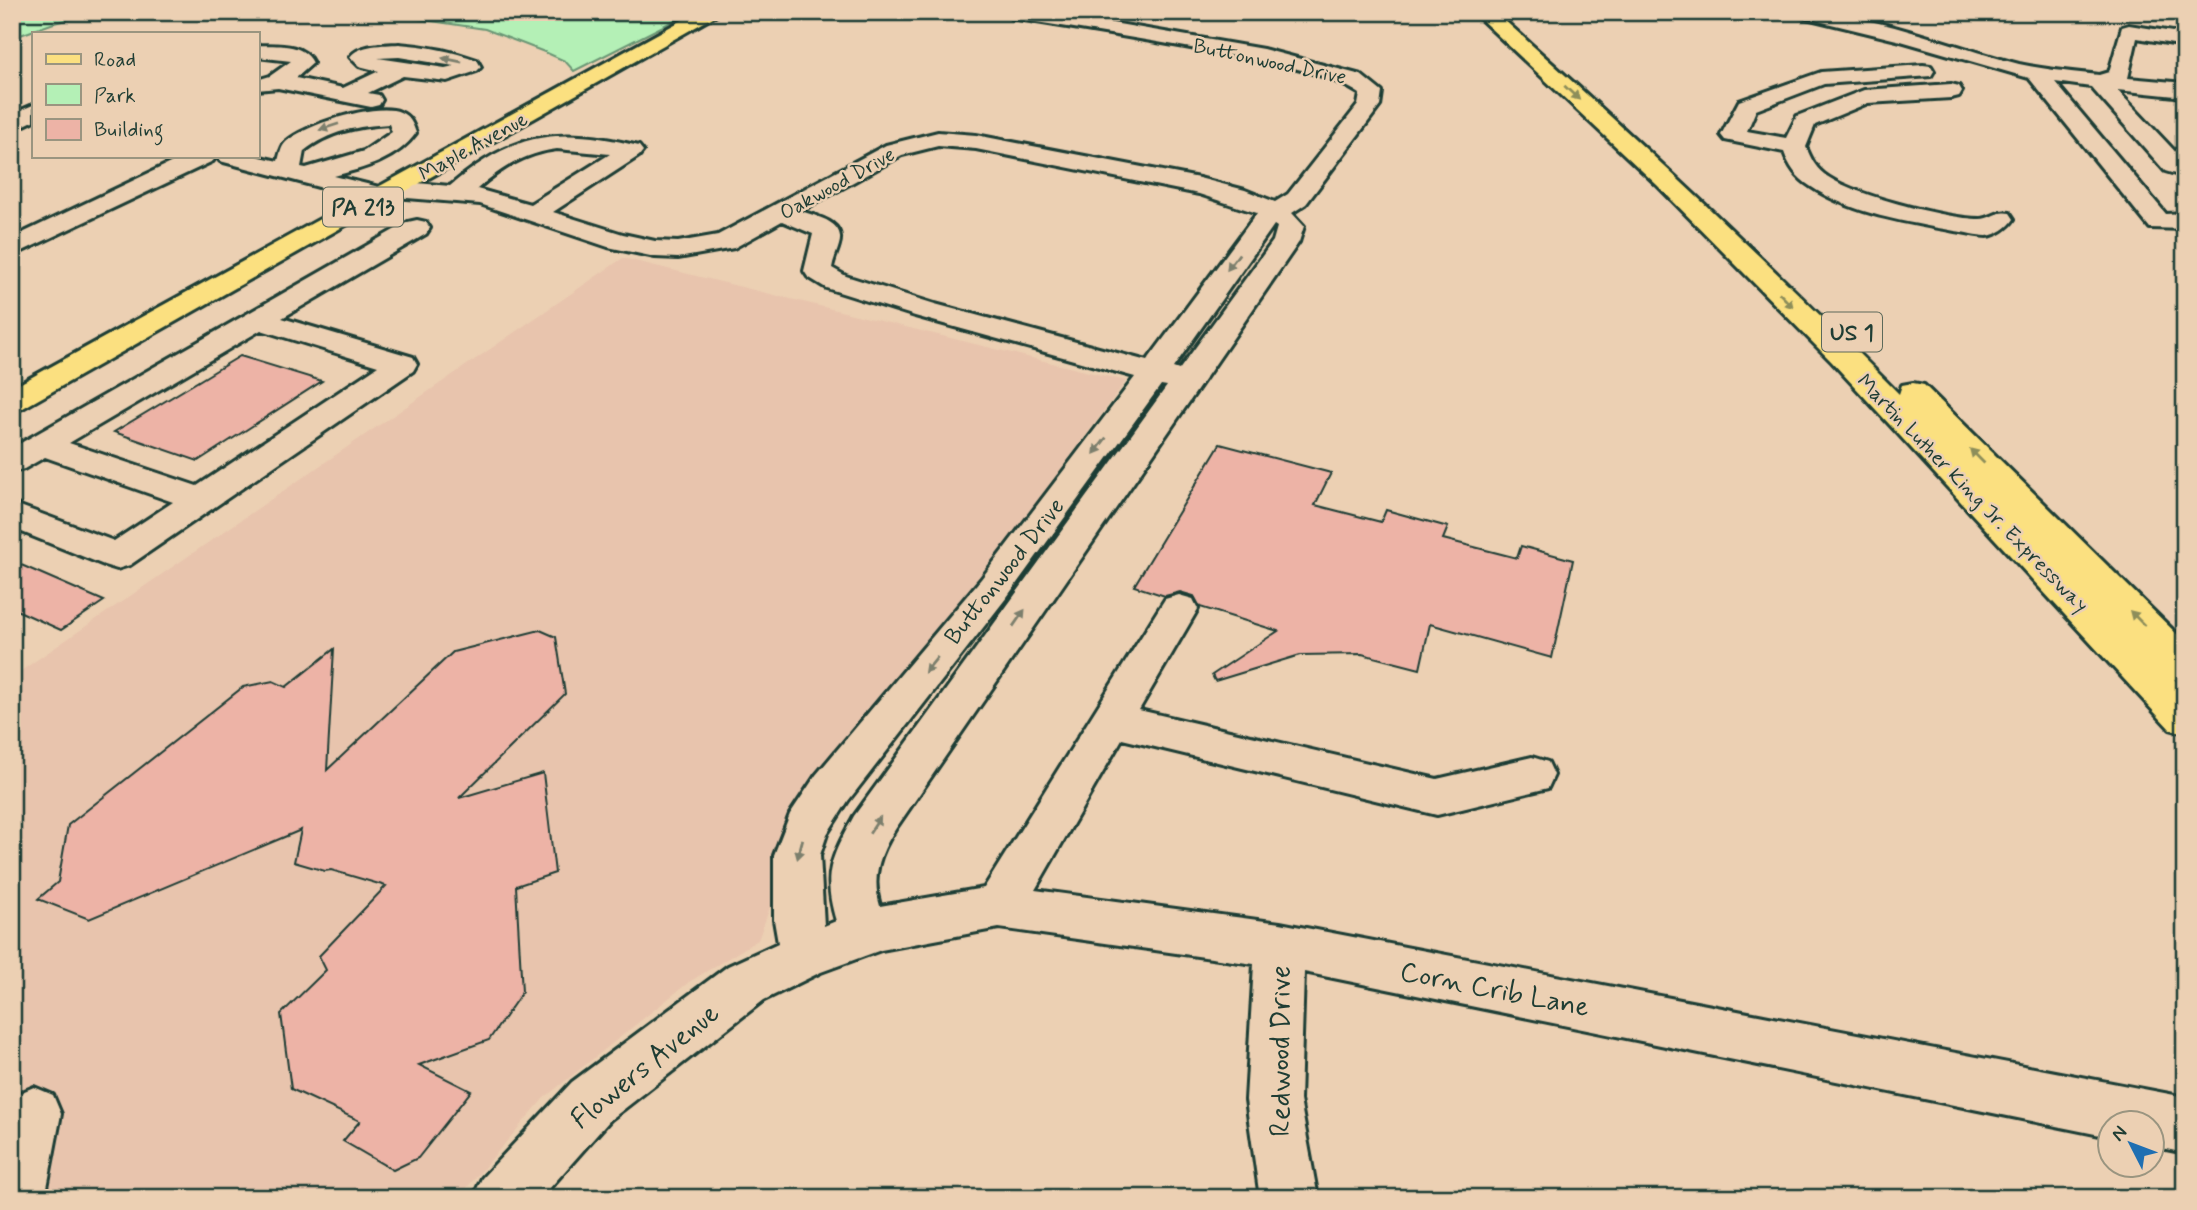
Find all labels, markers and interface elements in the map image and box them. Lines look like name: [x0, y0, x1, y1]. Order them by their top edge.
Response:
legend: [32, 32, 259, 158]
street label: Buttonwood Drive: [1191, 32, 1349, 92]
text: Road: [94, 46, 136, 74]
one-way arrow: [441, 54, 463, 65]
text: Park: [94, 82, 136, 110]
one-way arrow: [1563, 85, 1581, 101]
street label: Maple Avenue: [414, 105, 533, 188]
text: Building: [94, 116, 164, 146]
one-way arrow: [319, 123, 340, 133]
street label: Oakwood Drive: [775, 141, 900, 227]
road number: PA 213: [323, 188, 403, 227]
one-way arrow: [1226, 253, 1240, 271]
one-way arrow: [1777, 291, 1794, 308]
road number: US 1: [1822, 312, 1882, 352]
street label: Martin Luther King Jr. Expressway: [1850, 368, 2094, 619]
one-way arrow: [1093, 437, 1107, 455]
one-way arrow: [1970, 448, 1986, 465]
street label: Buttonwood Drive: [938, 492, 1072, 652]
one-way arrow: [1012, 609, 1026, 627]
one-way arrow: [2130, 610, 2146, 627]
one-way arrow: [924, 656, 939, 673]
one-way arrow: [868, 815, 881, 834]
one-way arrow: [794, 838, 805, 860]
street label: Corn Crib Lane: [1397, 954, 1592, 1027]
street label: Redwood Drive: [1263, 965, 1300, 1137]
street label: Flowers Avenue: [564, 996, 728, 1138]
north arrow: [2096, 1108, 2166, 1178]
text: N: [2106, 1121, 2133, 1147]

